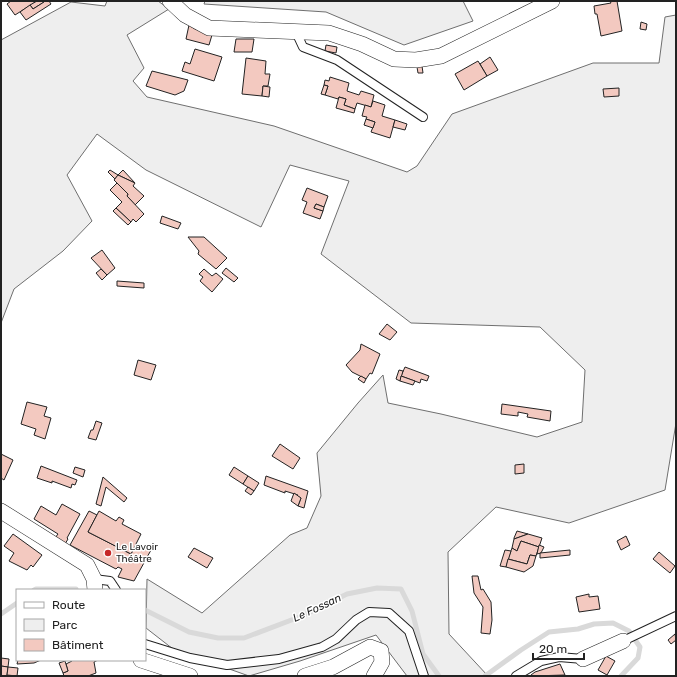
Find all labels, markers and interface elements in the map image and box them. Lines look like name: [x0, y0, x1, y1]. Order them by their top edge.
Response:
place label: Le Lavoir Théâtre: [116, 541, 158, 565]
marker: Le Lavoir Théâtre: [103, 548, 113, 558]
legend: [16, 589, 146, 661]
water label: Le Fossan: [291, 591, 344, 625]
text: Route: [52, 598, 86, 612]
text: Parc: [52, 618, 78, 632]
scale bar: [533, 635, 584, 661]
text: Bâtiment: [52, 638, 104, 652]
text: 20 m: [539, 642, 567, 656]

